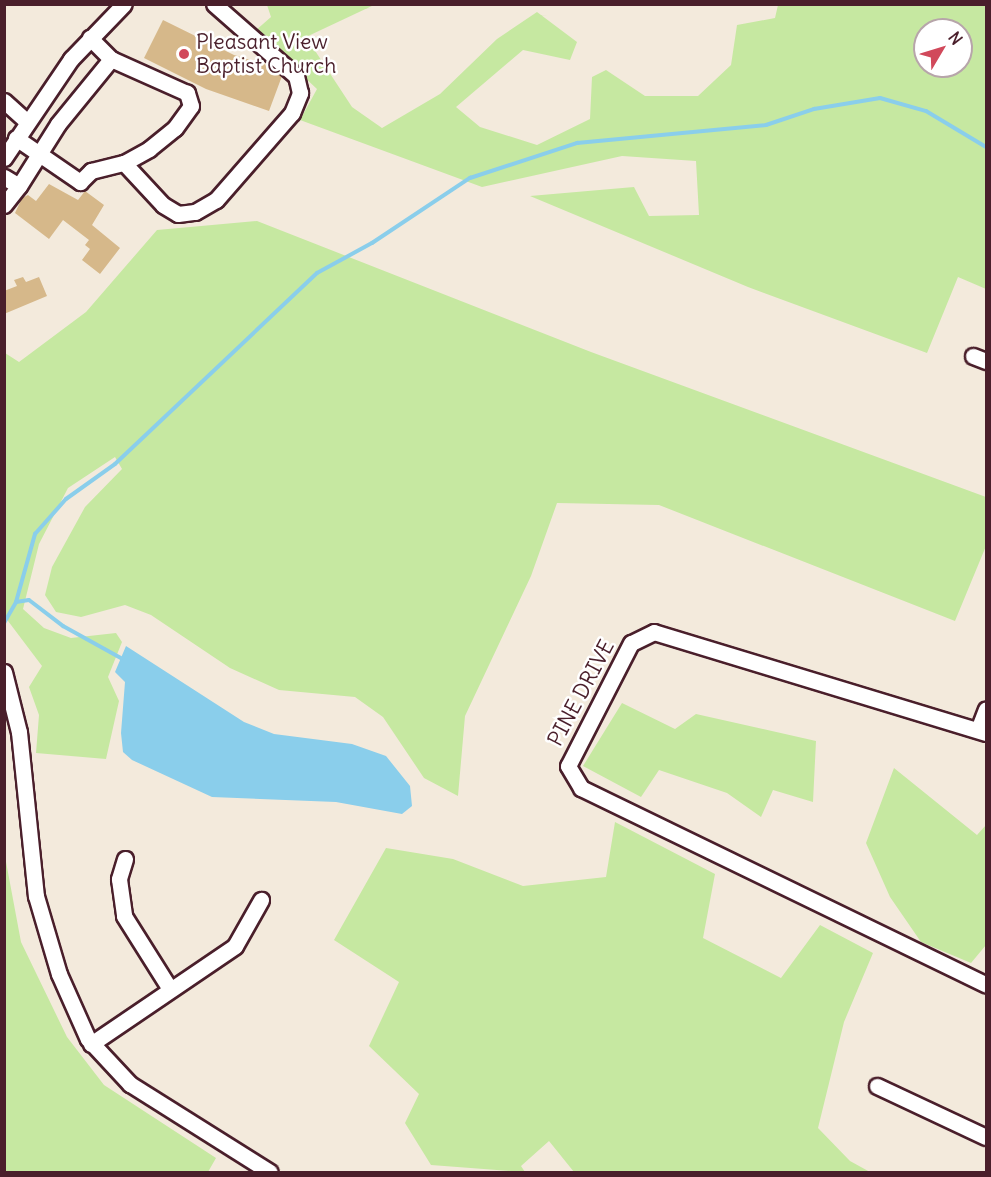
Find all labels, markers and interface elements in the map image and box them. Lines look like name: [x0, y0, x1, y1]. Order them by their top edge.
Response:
north arrow: [913, 18, 973, 78]
text: N: [944, 28, 967, 49]
place label: Pleasant View Baptist Church: [196, 29, 336, 79]
marker: Pleasant View Baptist Church: [177, 47, 191, 61]
street label: PINE DRIVE: [543, 636, 619, 750]

